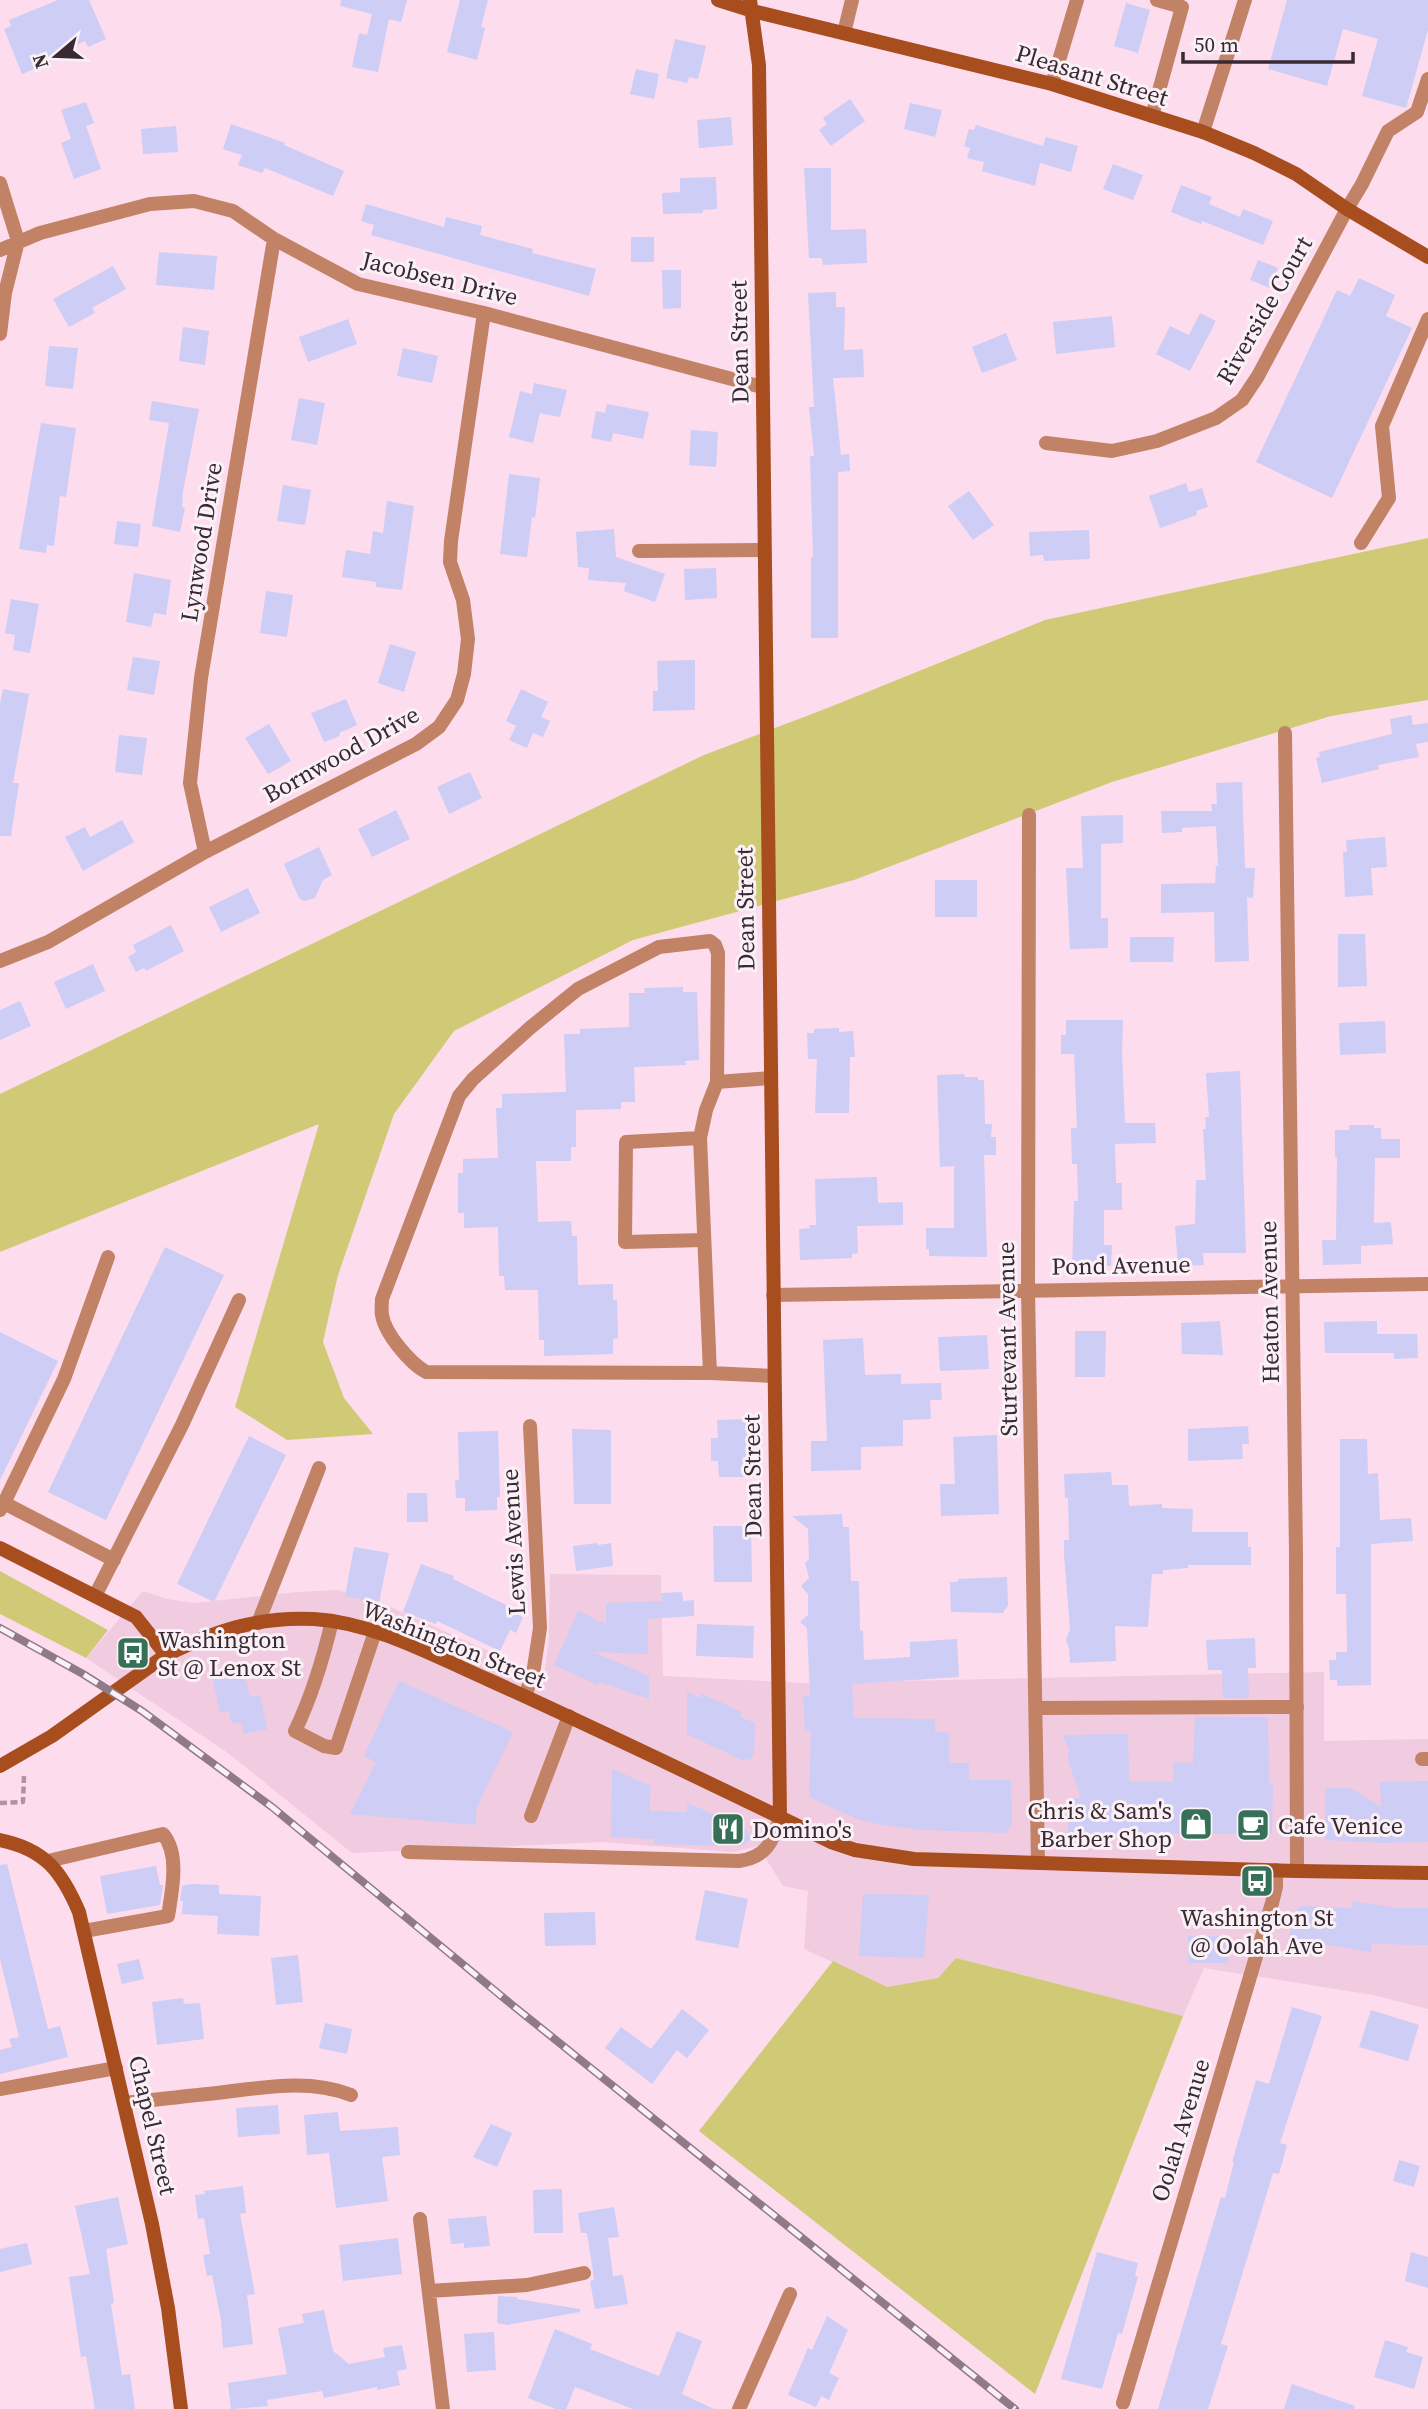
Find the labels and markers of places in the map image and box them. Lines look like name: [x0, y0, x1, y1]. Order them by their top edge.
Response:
place label: Washington St @ Lenox St: [158, 1623, 301, 1684]
bus stop icon: Washington St @ Lenox St: [114, 1634, 152, 1672]
place label: Chris & Sam's Barber Shop: [1027, 1794, 1172, 1855]
shop icon: Chris & Sam's Barber Shop: [1177, 1805, 1215, 1843]
cafe icon: Cafe Venice: [1234, 1806, 1272, 1844]
place label: Cafe Venice: [1278, 1809, 1403, 1842]
restaurant icon: Domino's: [709, 1810, 747, 1848]
place label: Domino's: [752, 1813, 852, 1846]
bus stop icon: Washington St @ Oolah Ave: [1238, 1862, 1276, 1900]
place label: Washington St @ Oolah Ave: [1180, 1901, 1334, 1962]

